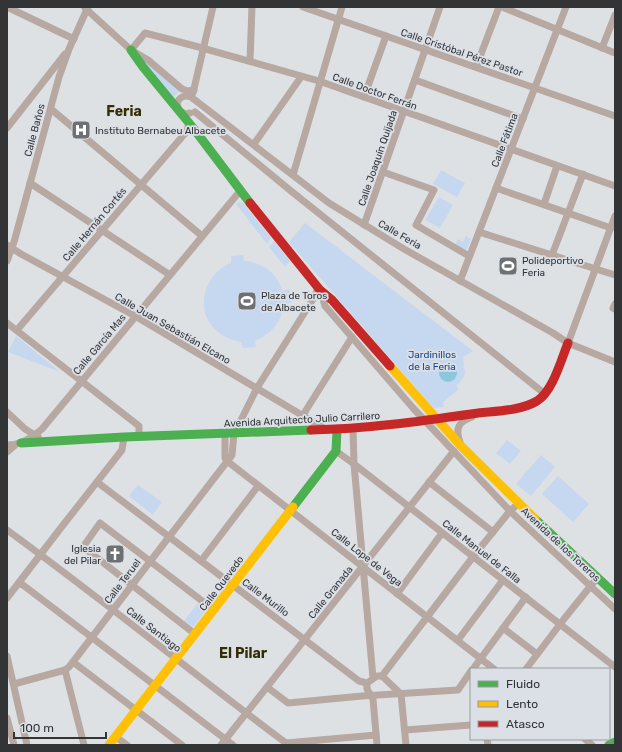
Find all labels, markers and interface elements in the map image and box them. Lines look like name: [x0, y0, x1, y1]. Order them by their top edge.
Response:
street label: Calle Cristóbal Pérez Pastor: [399, 26, 524, 80]
street label: Calle Doctor Ferrán: [331, 71, 419, 113]
street label: Calle Baños: [22, 103, 48, 158]
district label: Feria: [106, 103, 142, 120]
street label: Calle Joaquín Quijada: [356, 109, 400, 208]
street label: Calle Fátima: [489, 112, 521, 169]
hospital icon: Instituto Bernabeu Albacete: [70, 119, 92, 141]
place label: Instituto Bernabeu Albacete: [95, 125, 226, 137]
street label: Calle Hernán Cortés: [60, 185, 129, 264]
street label: Calle Feria: [376, 218, 423, 252]
sports icon: Polideportivo Feria: [497, 255, 519, 277]
place label: Polideportivo Feria: [522, 255, 584, 279]
sports icon: Plaza de Toros de Albacete: [236, 290, 258, 312]
place label: Plaza de Toros de Albacete: [261, 290, 327, 314]
street label: Calle Juan Sebastián Elcano: [113, 291, 233, 367]
street label: Calle García Mas: [71, 312, 129, 377]
park label: Jardinillos de la Feria: [408, 349, 456, 373]
street label: Avenida Arquitecto Julio Carrilero: [224, 410, 381, 430]
street label: Avenida de los Toreros: [518, 505, 602, 584]
street label: Calle Manuel de Falla: [440, 517, 523, 586]
street label: Calle Lope de Vega: [328, 526, 404, 589]
place label: Iglesia del Pilar: [64, 543, 101, 567]
church icon: Iglesia del Pilar: [104, 543, 126, 565]
street label: Calle Quevedo: [197, 553, 247, 614]
street label: Calle Teruel: [102, 557, 144, 606]
street label: Calle Granada: [306, 564, 356, 621]
street label: Calle Murillo: [239, 576, 292, 620]
street label: Calle Santiago: [124, 605, 183, 655]
district label: El Pilar: [219, 645, 268, 662]
legend: [470, 668, 610, 740]
text: Fluido: [506, 677, 540, 691]
text: Lento: [506, 697, 538, 711]
scale bar: [14, 714, 106, 740]
text: Atasco: [506, 717, 545, 731]
text: 100 m: [20, 721, 54, 735]

